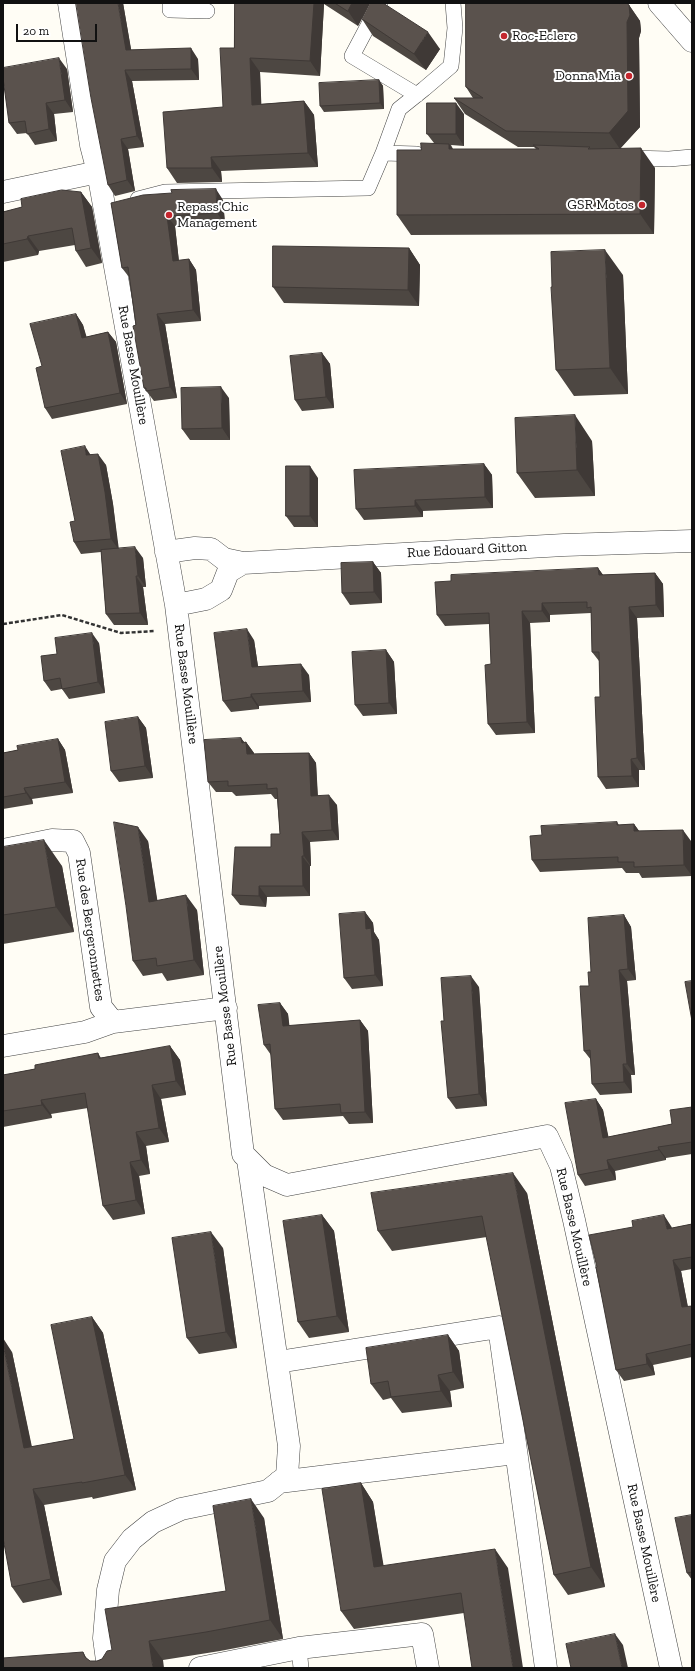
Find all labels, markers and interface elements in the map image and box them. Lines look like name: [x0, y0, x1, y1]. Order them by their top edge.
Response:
scale bar: [18, 16, 99, 42]
text: 20 m: [23, 24, 49, 38]
place label: Roc-Eclerc: [512, 28, 576, 44]
marker: Roc-Eclerc: [499, 31, 509, 41]
place label: Donna Mia: [555, 68, 621, 84]
marker: Donna Mia: [624, 71, 634, 81]
place label: GSR Motos: [567, 197, 634, 213]
place label: Repass'Chic Management: [177, 199, 257, 232]
marker: GSR Motos: [637, 200, 647, 210]
marker: Repass'Chic Management: [164, 210, 174, 220]
street label: Rue Basse Mouillère: [114, 304, 152, 426]
street label: Rue Edouard Gitton: [407, 538, 527, 562]
street label: Rue Basse Mouillère: [170, 623, 202, 745]
street label: Rue des Bergeronnettes: [72, 858, 108, 1002]
street label: Rue Basse Mouillère: [209, 945, 241, 1067]
street label: Rue Basse Mouillère: [552, 1166, 596, 1288]
street label: Rue Basse Mouillère: [623, 1482, 665, 1604]

